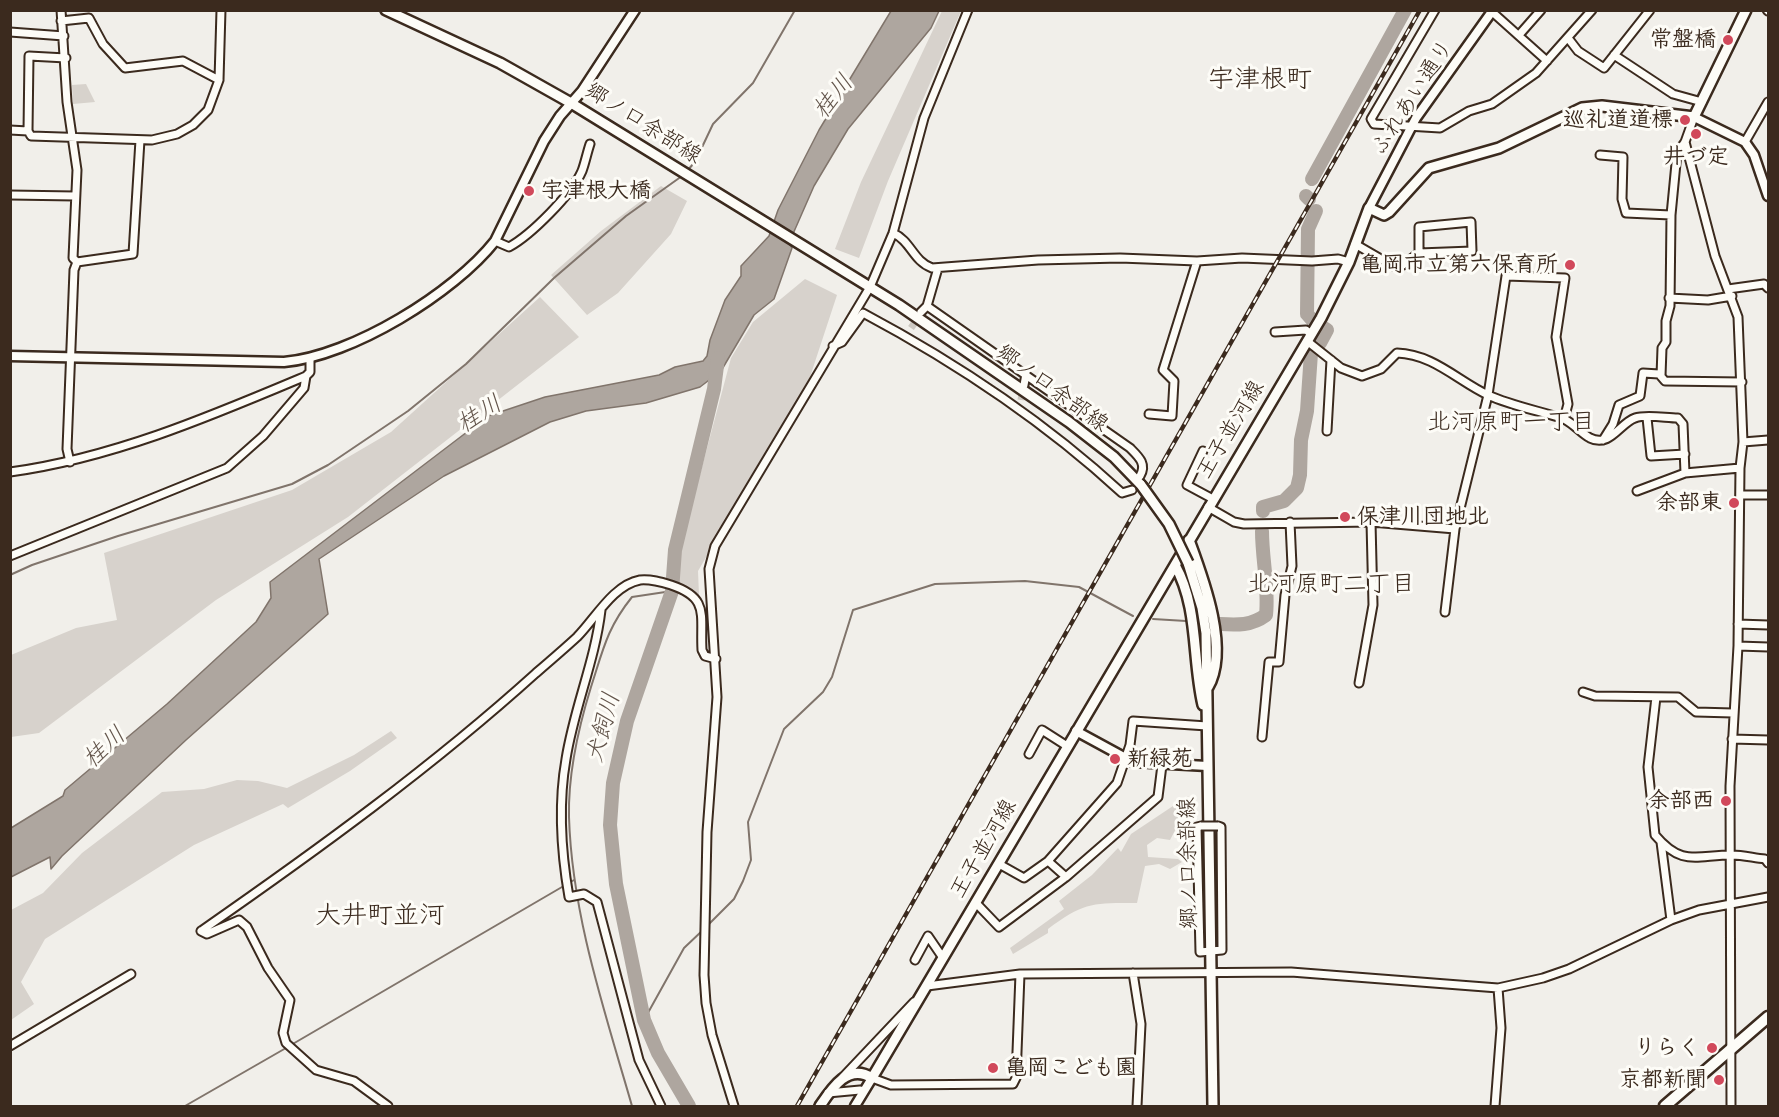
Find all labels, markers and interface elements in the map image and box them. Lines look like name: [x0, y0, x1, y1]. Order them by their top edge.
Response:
place label: 常盤橋: [1650, 27, 1716, 53]
marker: 常盤橋: [1721, 33, 1735, 47]
street label: ふれあい通り: [1366, 35, 1460, 161]
district label: 宇津根町: [1208, 64, 1312, 96]
water label: 桂川: [808, 69, 860, 125]
street label: 郷ノ口余部線: [580, 78, 706, 170]
place label: 巡礼道道標: [1563, 107, 1673, 133]
marker: 巡礼道道標: [1678, 113, 1692, 127]
marker: 井づ定: [1689, 127, 1703, 141]
place label: 井づ定: [1663, 144, 1729, 170]
place label: 宇津根大橋: [541, 178, 651, 204]
marker: 宇津根大橋: [522, 184, 536, 198]
place label: 亀岡市立第六保育所: [1360, 252, 1558, 278]
marker: 亀岡市立第六保育所: [1563, 258, 1577, 272]
street label: 郷ノ口余部線: [991, 340, 1113, 438]
street label: 王子並河線: [1191, 376, 1271, 484]
water label: 桂川: [452, 390, 508, 440]
district label: 北河原町一丁目: [1427, 409, 1595, 437]
place label: 余部東: [1656, 490, 1722, 516]
marker: 余部東: [1727, 496, 1741, 510]
place label: 保津川団地北: [1357, 504, 1489, 530]
marker: 保津川団地北: [1338, 510, 1352, 524]
district label: 北河原町二丁目: [1247, 571, 1415, 599]
water label: 犬飼川: [581, 689, 627, 767]
water label: 桂川: [78, 721, 132, 775]
place label: 新緑苑: [1127, 746, 1193, 772]
marker: 新緑苑: [1108, 752, 1122, 766]
place label: 余部西: [1648, 788, 1714, 814]
marker: 余部西: [1719, 794, 1733, 808]
street label: 王子並河線: [945, 795, 1023, 903]
street label: 郷ノ口余部線: [1175, 797, 1203, 929]
district label: 大井町並河: [315, 900, 445, 932]
place label: りらく: [1634, 1035, 1700, 1061]
marker: りらく: [1705, 1041, 1719, 1055]
place label: 亀岡こども園: [1005, 1055, 1137, 1081]
marker: 亀岡こども園: [986, 1061, 1000, 1075]
place label: 京都新聞: [1619, 1067, 1707, 1093]
marker: 京都新聞: [1712, 1073, 1726, 1087]

